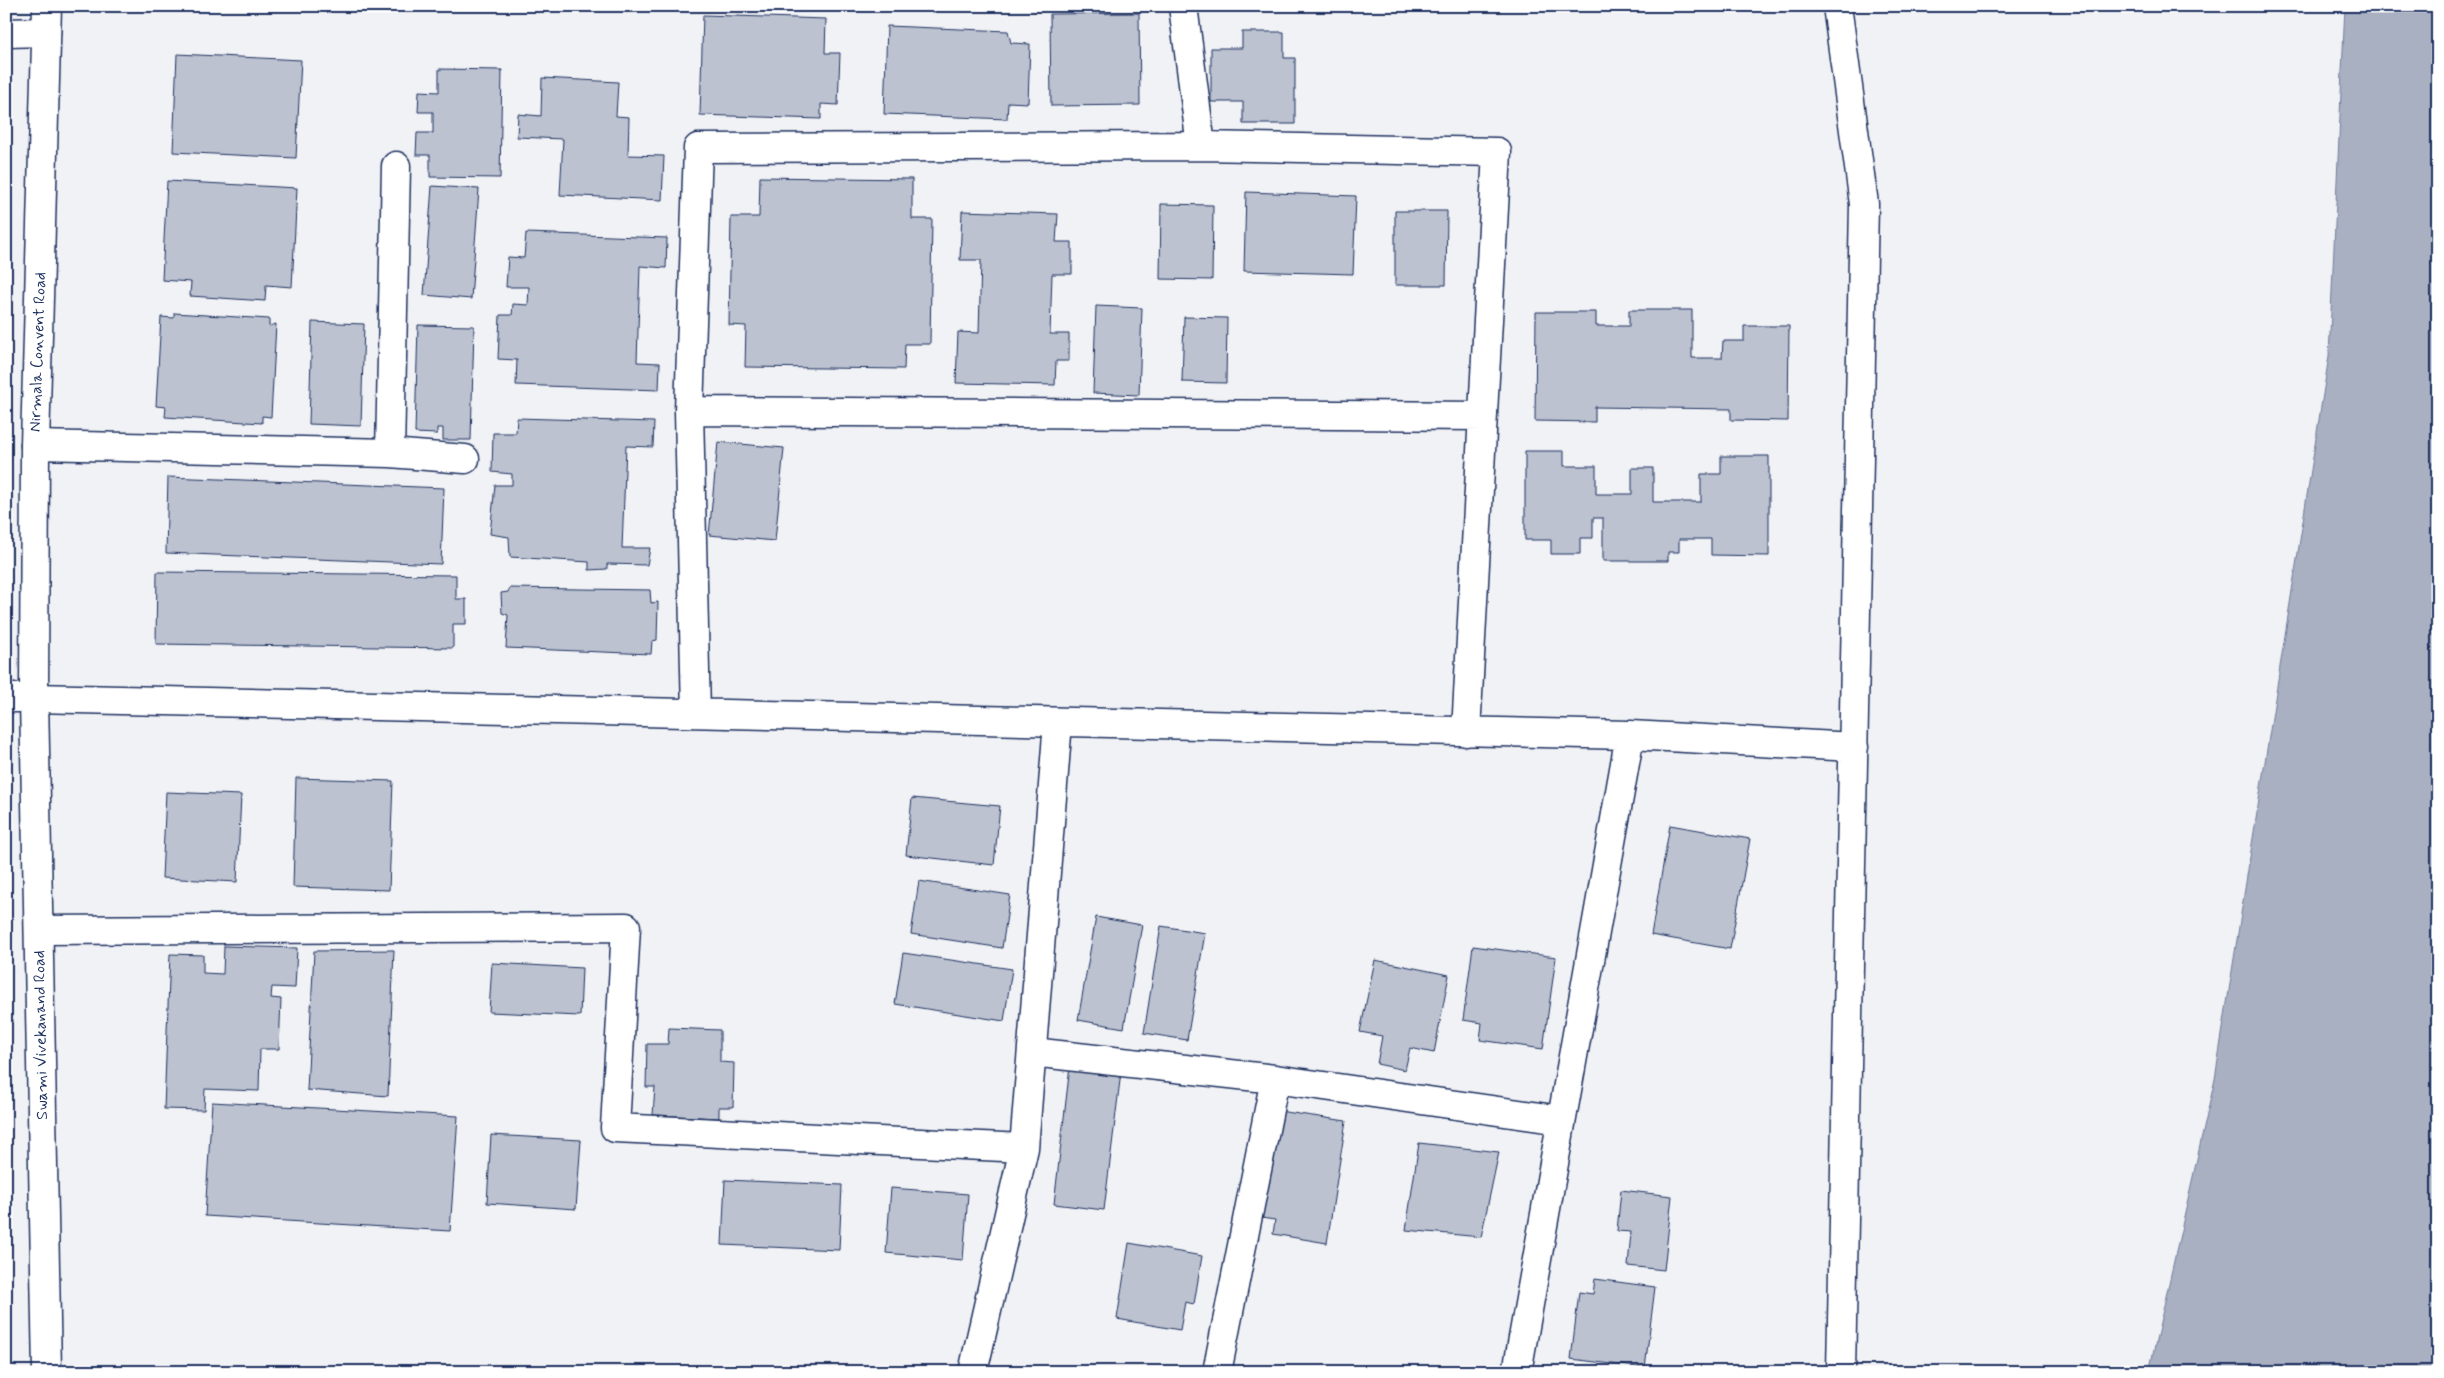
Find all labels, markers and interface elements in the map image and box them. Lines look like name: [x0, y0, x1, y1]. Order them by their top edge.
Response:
street label: Nirmala Convent Road: [25, 272, 51, 432]
street label: Swami Vivekanand Road: [29, 950, 53, 1120]

